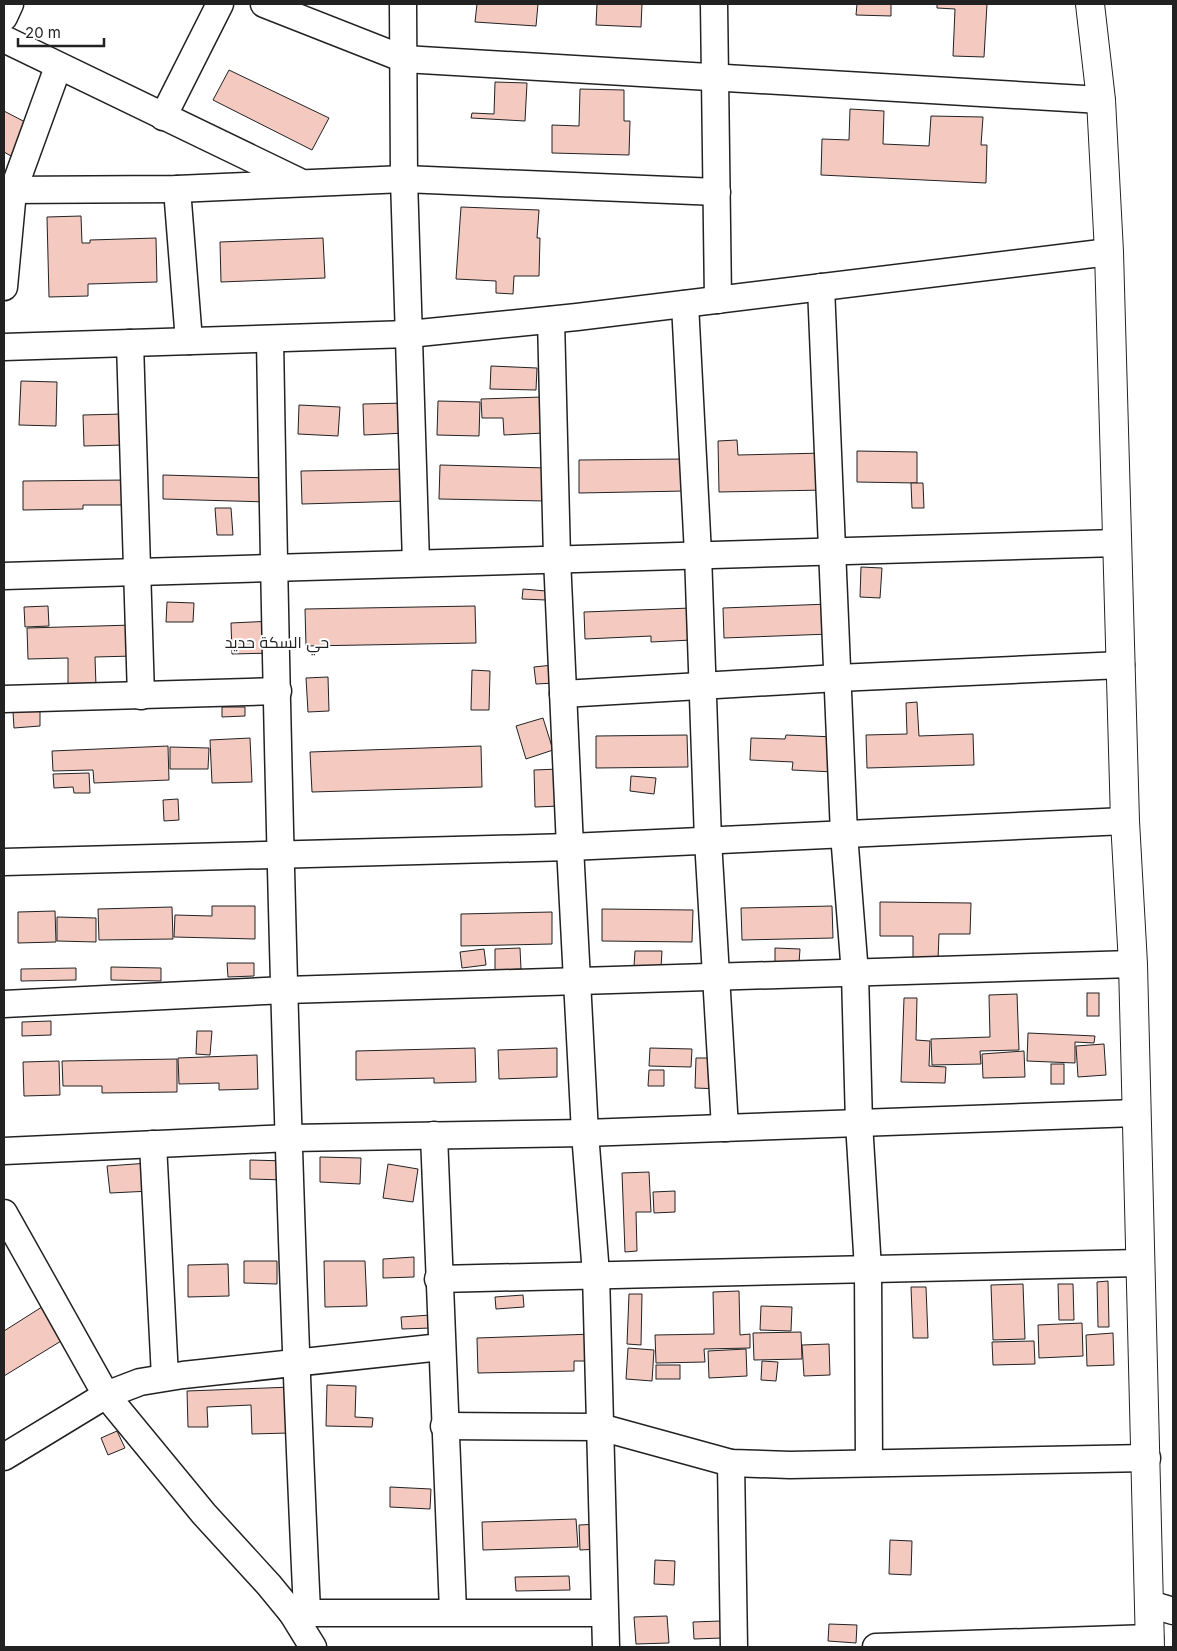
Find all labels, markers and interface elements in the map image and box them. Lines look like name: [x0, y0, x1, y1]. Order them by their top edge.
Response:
scale bar: [18, 15, 104, 47]
text: 20 m: [25, 23, 61, 42]
district label: حي السكة حديد: [225, 632, 329, 656]

